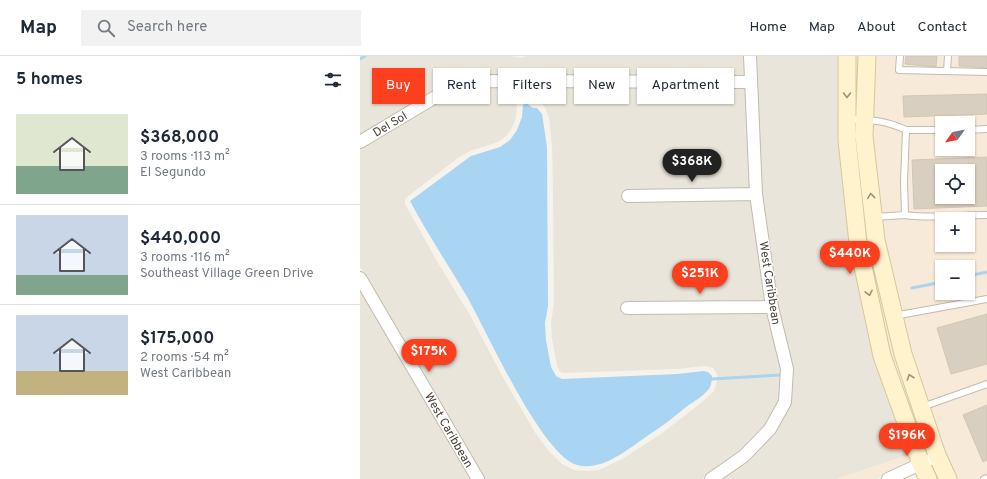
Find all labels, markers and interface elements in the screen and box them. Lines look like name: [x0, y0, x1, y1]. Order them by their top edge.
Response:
search box: [81, 10, 361, 46]
text: Map: [20, 16, 57, 40]
icon: search: [95, 17, 117, 39]
text: Search here: [127, 18, 207, 37]
text: Home: [750, 19, 787, 36]
text: Map: [809, 19, 835, 36]
text: About: [857, 19, 896, 36]
text: Contact: [918, 19, 967, 36]
chip: Buy: [372, 68, 425, 104]
chip: Rent: [433, 68, 490, 104]
chip: Filters: [498, 68, 566, 104]
chip: New: [574, 68, 629, 104]
chip: Apartment: [637, 68, 734, 104]
text: 5 homes: [16, 69, 83, 91]
icon: filters: [322, 69, 344, 91]
one-way arrow: [843, 92, 851, 98]
street label: Del Sol: [370, 108, 411, 141]
north arrow: [935, 116, 975, 156]
map controls: [935, 116, 975, 300]
text: $368,000: [140, 127, 219, 149]
icon: home: [48, 130, 96, 178]
text: 3 rooms · 113 m²: [140, 149, 230, 165]
pin: $368K: [664, 149, 720, 183]
text: $368K: [672, 154, 712, 170]
button: locate: [935, 164, 975, 204]
text: El Segundo: [140, 165, 206, 181]
one-way arrow: [867, 193, 876, 199]
button: +: [935, 212, 975, 252]
text: $440,000: [140, 228, 221, 250]
icon: home: [48, 231, 96, 279]
street label: West Caribbean: [755, 240, 784, 326]
pin: $440K: [822, 241, 878, 275]
text: $440K: [829, 246, 871, 262]
text: 3 rooms · 116 m²: [140, 250, 230, 266]
button: −: [935, 260, 975, 300]
pin: $251K: [672, 261, 728, 295]
text: Southeast Village Green Drive: [140, 266, 314, 282]
text: $251K: [681, 266, 719, 282]
one-way arrow: [864, 290, 872, 296]
text: $175,000: [140, 328, 214, 350]
icon: home: [48, 331, 96, 379]
pin: $175K: [401, 339, 457, 373]
text: $175K: [410, 344, 448, 360]
text: 2 rooms · 54 m²: [140, 350, 229, 366]
text: West Caribbean: [140, 366, 231, 382]
one-way arrow: [907, 374, 915, 381]
street label: West Caribbean: [420, 390, 476, 471]
pin: $196K: [879, 423, 935, 457]
text: $196K: [888, 428, 926, 444]

